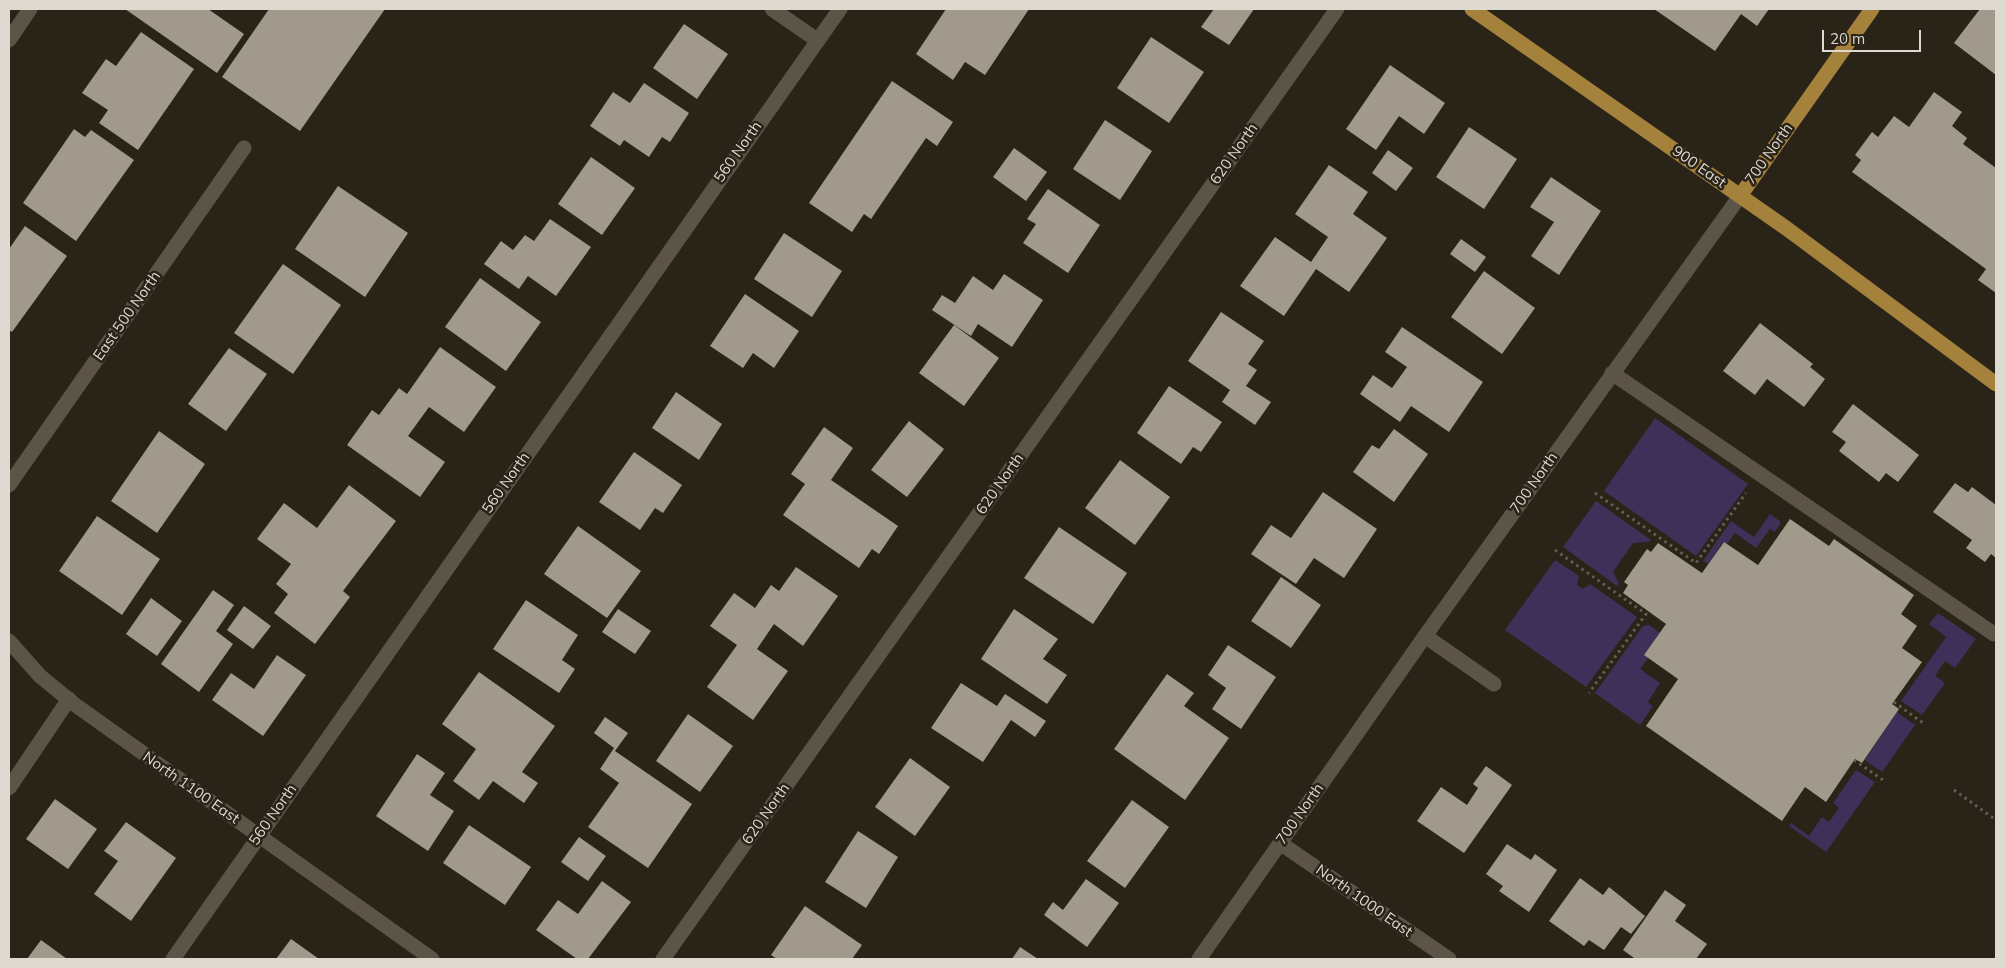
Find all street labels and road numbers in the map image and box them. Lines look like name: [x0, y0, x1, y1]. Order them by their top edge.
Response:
street label: 560 North: [710, 118, 766, 186]
street label: 620 North: [1206, 120, 1262, 188]
street label: 700 North: [1741, 120, 1797, 188]
street label: 900 East: [1669, 142, 1729, 192]
street label: East 500 North: [90, 268, 164, 364]
street label: 560 North: [478, 449, 534, 517]
street label: 700 North: [1506, 449, 1562, 517]
street label: 620 North: [972, 450, 1028, 518]
street label: North 1100 East: [139, 748, 243, 828]
street label: 620 North: [738, 780, 794, 848]
street label: 700 North: [1272, 780, 1328, 848]
street label: 560 North: [245, 781, 301, 849]
street label: North 1000 East: [1312, 861, 1416, 941]

